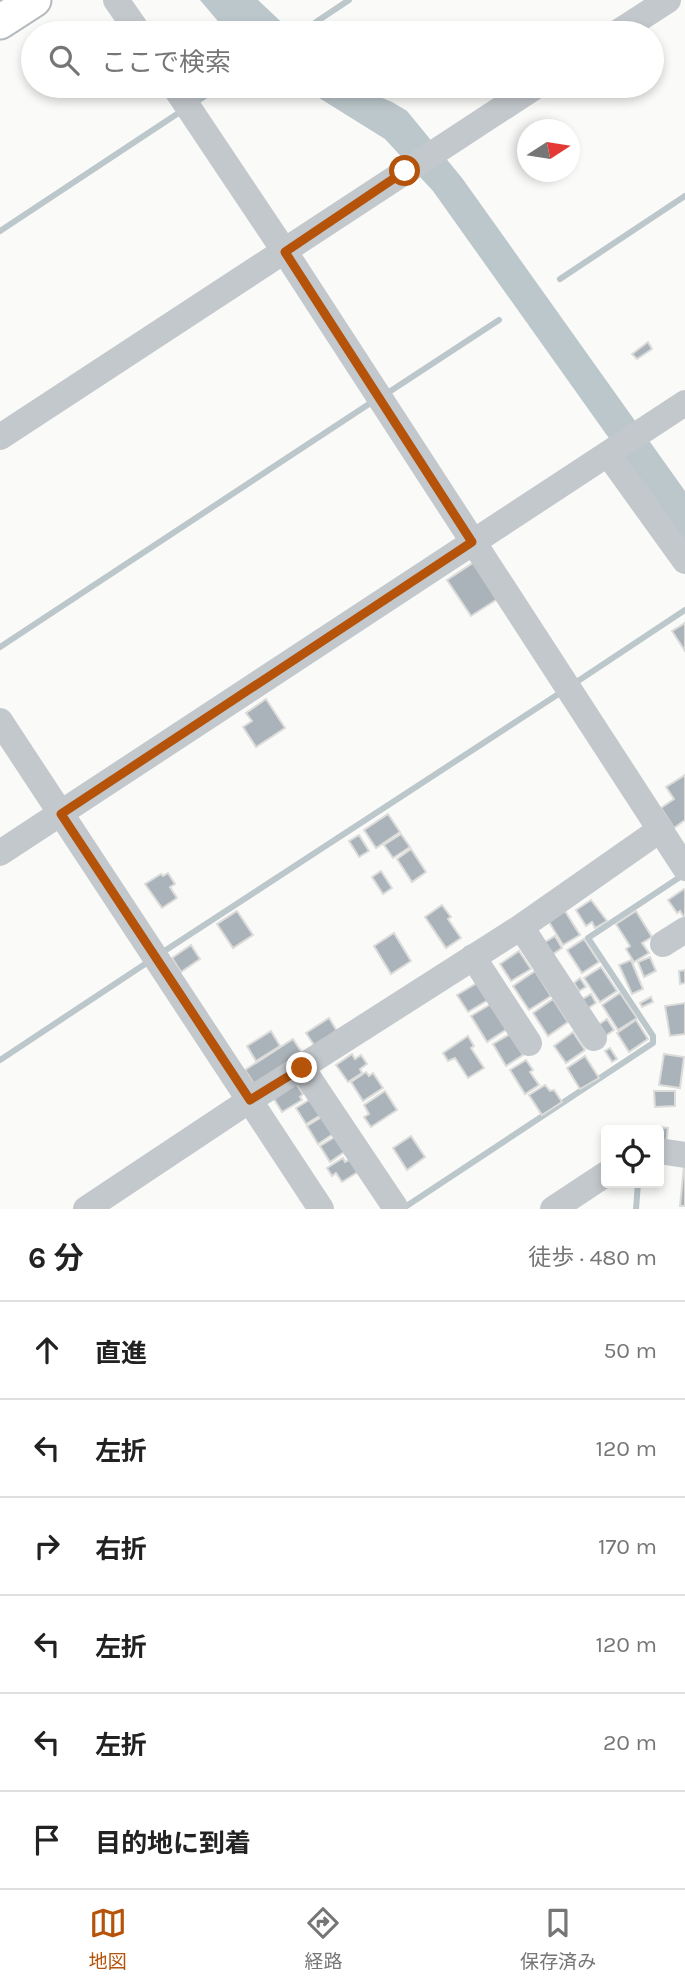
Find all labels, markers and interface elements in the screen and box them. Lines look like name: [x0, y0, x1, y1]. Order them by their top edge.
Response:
search box: [21, 21, 664, 98]
icon: search: [45, 41, 83, 79]
text: ここで検索: [101, 47, 231, 78]
north arrow: [517, 119, 580, 182]
route start: [389, 155, 420, 186]
route end: [286, 1052, 317, 1083]
map controls: [601, 1125, 664, 1188]
button: locate: [601, 1125, 664, 1188]
text: 6 分: [28, 1240, 84, 1276]
text: 徒歩 · 480 m: [528, 1244, 657, 1271]
icon: ahead: [28, 1331, 66, 1369]
text: 50 m: [603, 1337, 657, 1364]
text: 直進: [95, 1338, 147, 1369]
icon: left: [28, 1429, 66, 1467]
text: 120 m: [595, 1435, 657, 1462]
text: 左折: [95, 1436, 147, 1467]
icon: right: [28, 1527, 66, 1565]
text: 170 m: [598, 1533, 657, 1560]
text: 右折: [95, 1534, 147, 1565]
icon: left: [28, 1625, 66, 1663]
text: 120 m: [595, 1631, 657, 1658]
text: 左折: [95, 1632, 147, 1663]
icon: left: [28, 1723, 66, 1761]
text: 20 m: [603, 1729, 657, 1756]
text: 左折: [95, 1730, 147, 1761]
icon: arrive: [28, 1821, 66, 1859]
text: 目的地に到着: [95, 1828, 251, 1859]
tab: 地図: [89, 1904, 127, 1973]
tab: 経路: [304, 1904, 342, 1973]
tab: 保存済み: [520, 1904, 596, 1973]

